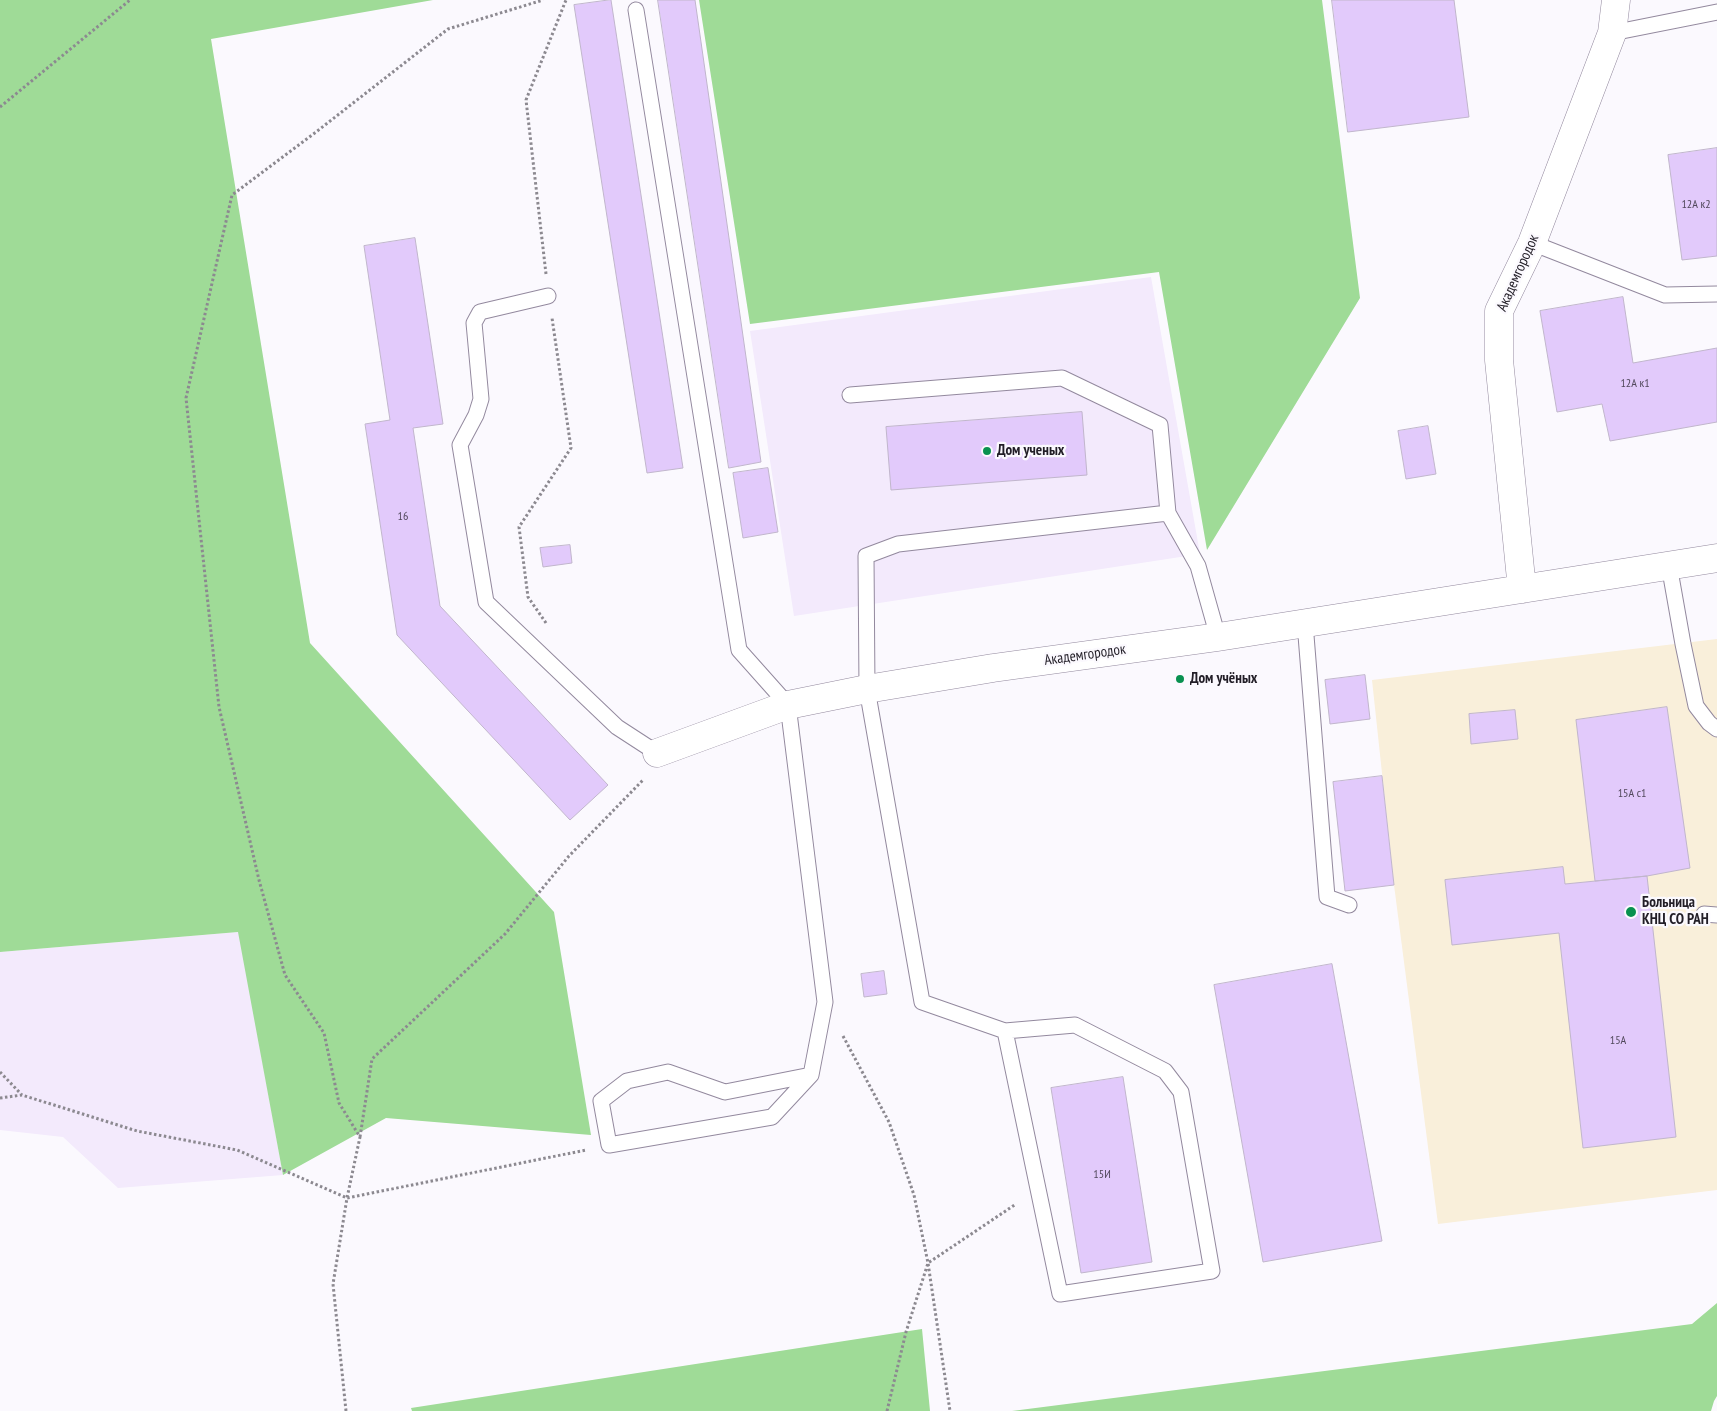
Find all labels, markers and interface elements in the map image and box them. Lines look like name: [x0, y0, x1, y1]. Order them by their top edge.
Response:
house number: 12А к2: [1681, 198, 1711, 212]
street label: Академгородок: [1493, 232, 1543, 314]
house number: 12А к1: [1620, 377, 1650, 391]
place label: Дом ученых: [997, 442, 1064, 460]
marker: Дом ученых: [981, 445, 993, 457]
house number: 16: [398, 510, 408, 524]
street label: Академгородок: [1043, 640, 1127, 670]
place label: Дом учёных: [1190, 670, 1257, 688]
marker: Дом учёных: [1174, 673, 1186, 685]
house number: 15А с1: [1618, 787, 1646, 801]
place label: Больница КНЦ СО РАН: [1642, 894, 1709, 929]
marker: Больница КНЦ СО РАН: [1624, 905, 1638, 919]
house number: 15А: [1610, 1034, 1626, 1048]
house number: 15И: [1093, 1168, 1111, 1182]

